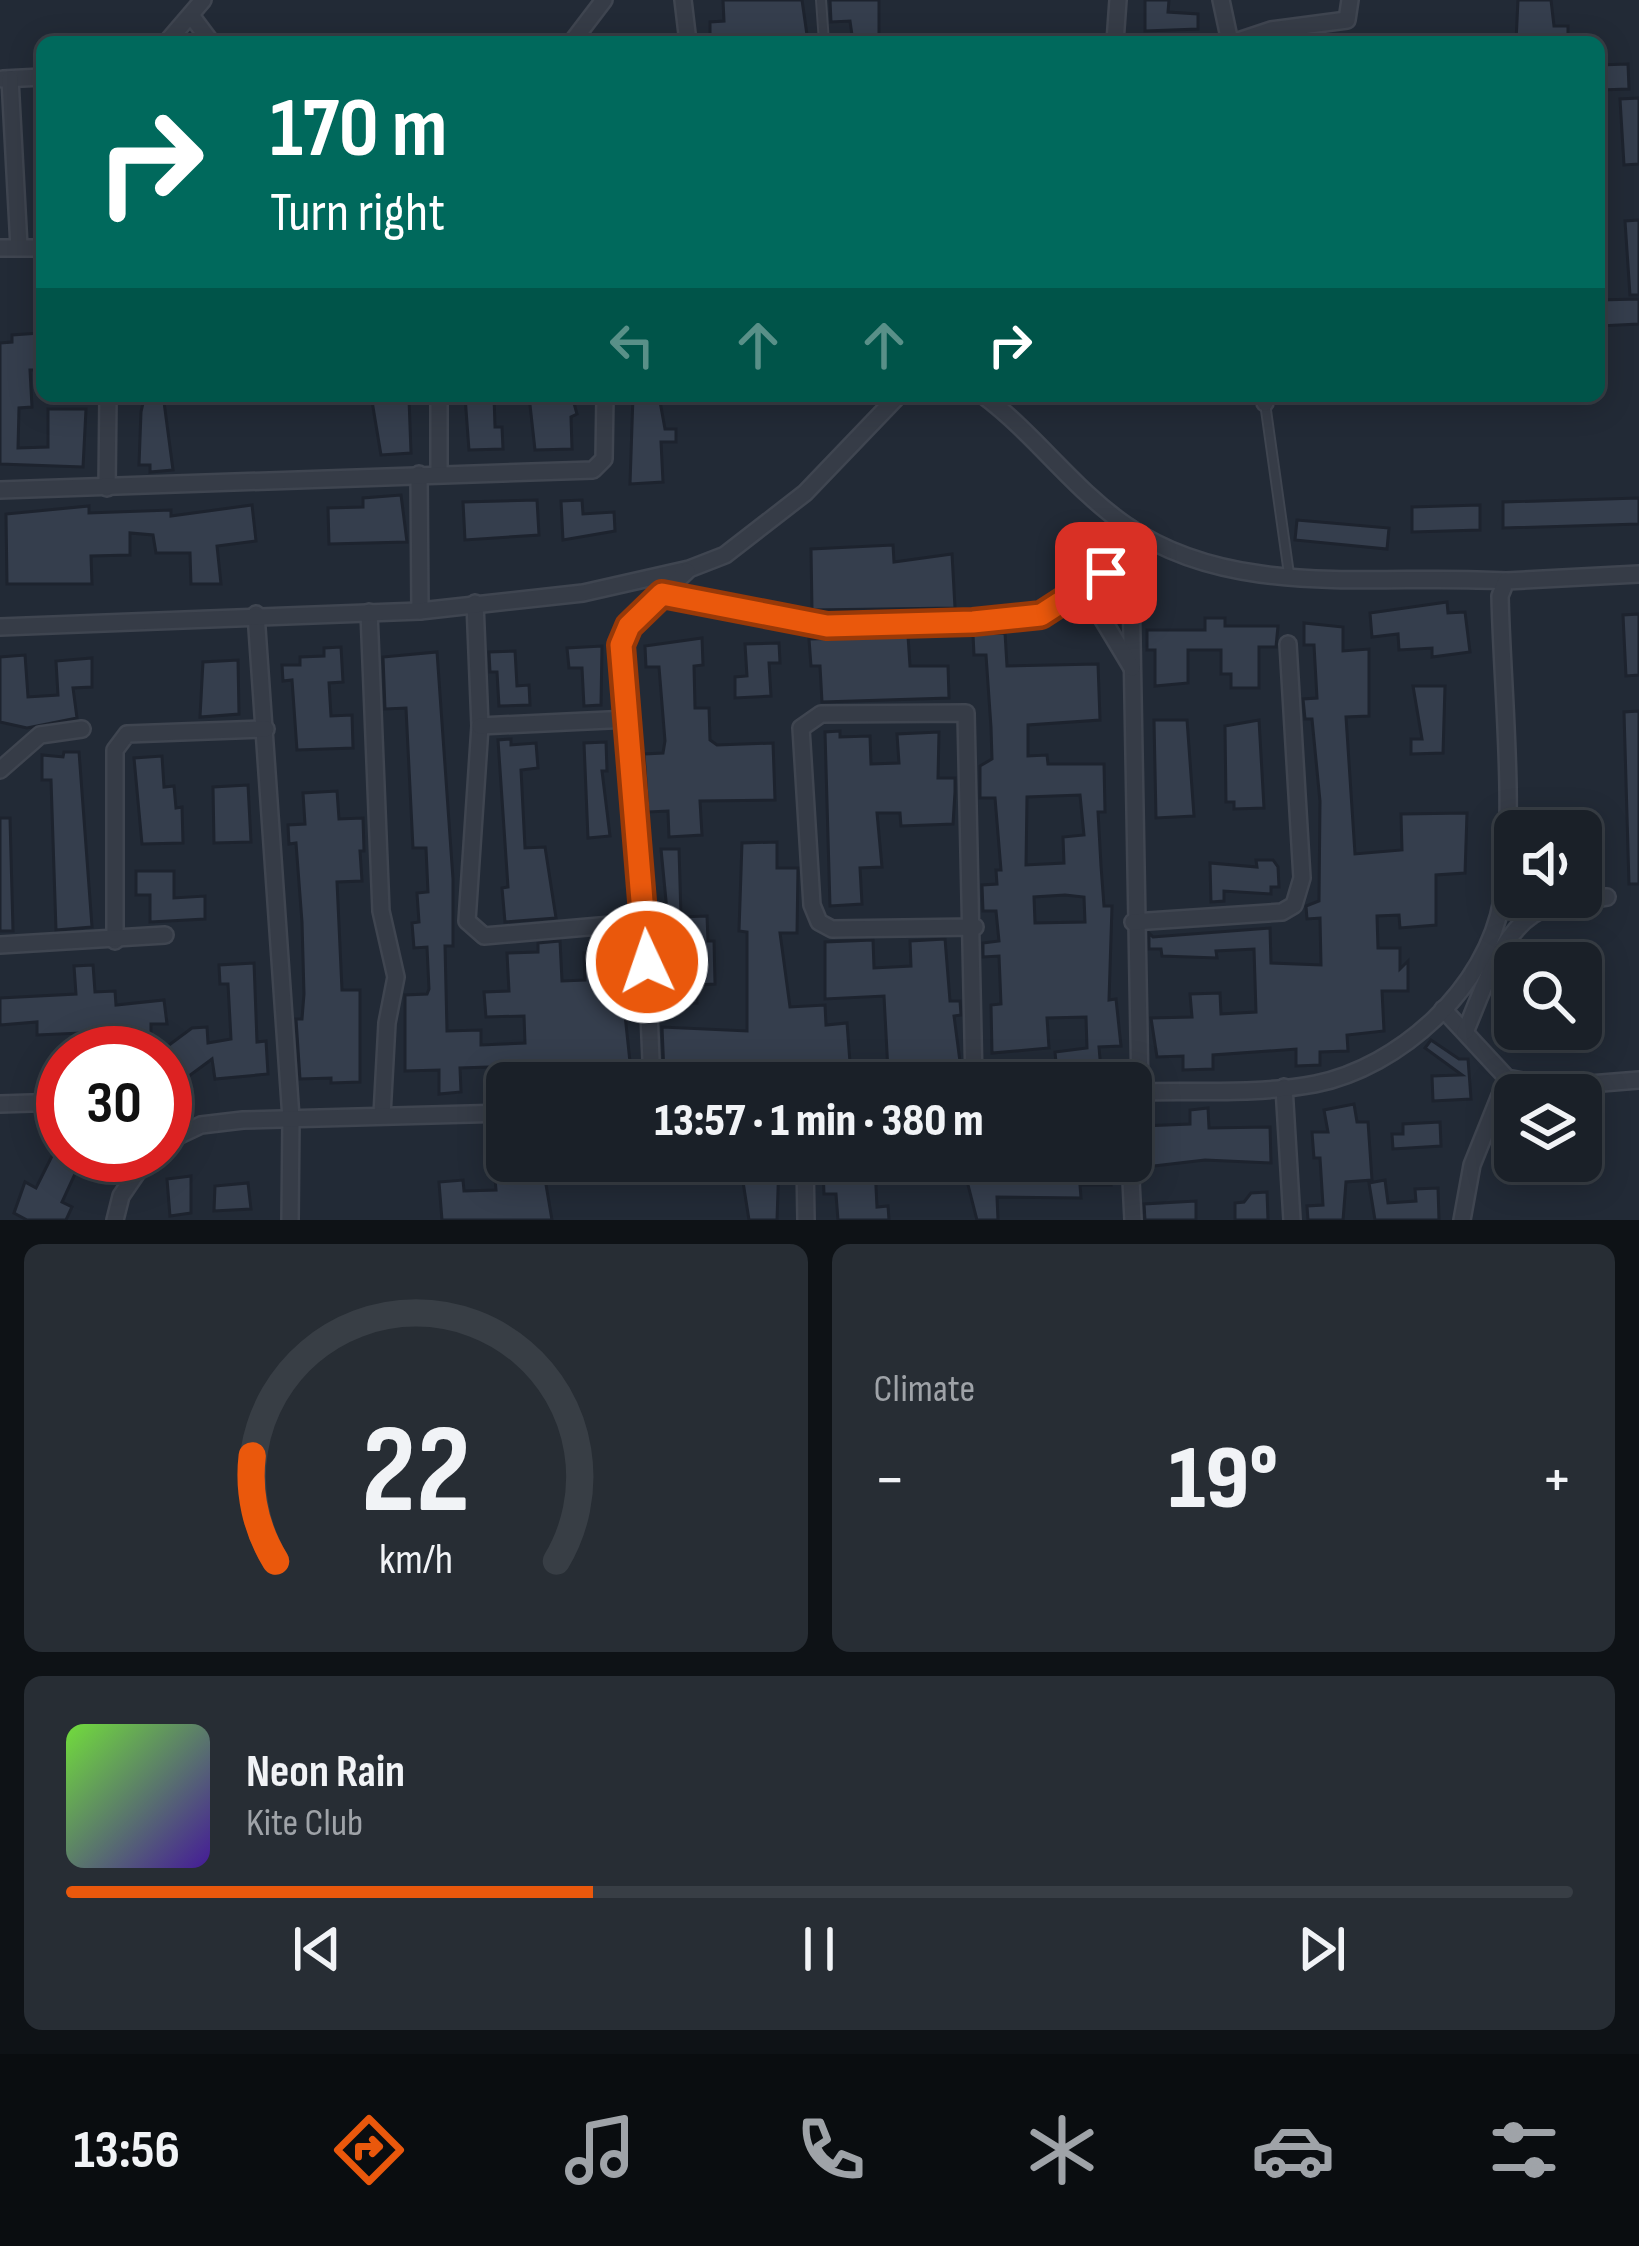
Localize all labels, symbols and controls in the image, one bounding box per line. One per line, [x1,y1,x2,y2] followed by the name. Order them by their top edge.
[270,79,447,180] text: 170 m
[72,84,228,240] icon: right
[270,181,445,246] text: Turn right
[599,312,665,378] icon: left
[725,312,791,378] icon: ahead
[851,312,917,378] icon: ahead
[977,312,1043,378] icon: right
[1055,522,1157,624] pin
[1073,540,1139,606] icon: arrive
[1494,810,1602,1182] map controls
[1494,810,1602,918] button: sound
[584,899,710,1025] position arrow
[1494,942,1602,1050] button: search
[36,1026,192,1182] speed limit sign: 30
[1494,1074,1602,1182] button: layers
[655,1094,983,1149] text: 13:57 · 1 min · 380 m
[874,1366,975,1413] text: Climate
[361,1398,470,1547] text: 22
[1168,1426,1278,1534] text: 19°
[874,1441,906,1520] text: −
[1541,1441,1573,1520] text: +
[379,1534,453,1586] text: km/h
[246,1745,405,1800] text: Neon Rain
[246,1800,363,1847] text: Kite Club
[284,1916,350,1982] icon: previous
[786,1916,852,1982] icon: pause
[1289,1916,1355,1982] icon: next
[327,2108,411,2192] icon: directions
[558,2108,642,2192] icon: music
[789,2108,873,2192] icon: phone
[1020,2108,1104,2192] icon: climate
[1251,2108,1335,2192] icon: car
[1482,2108,1566,2192] icon: filters
[73,2118,180,2183] text: 13:56

